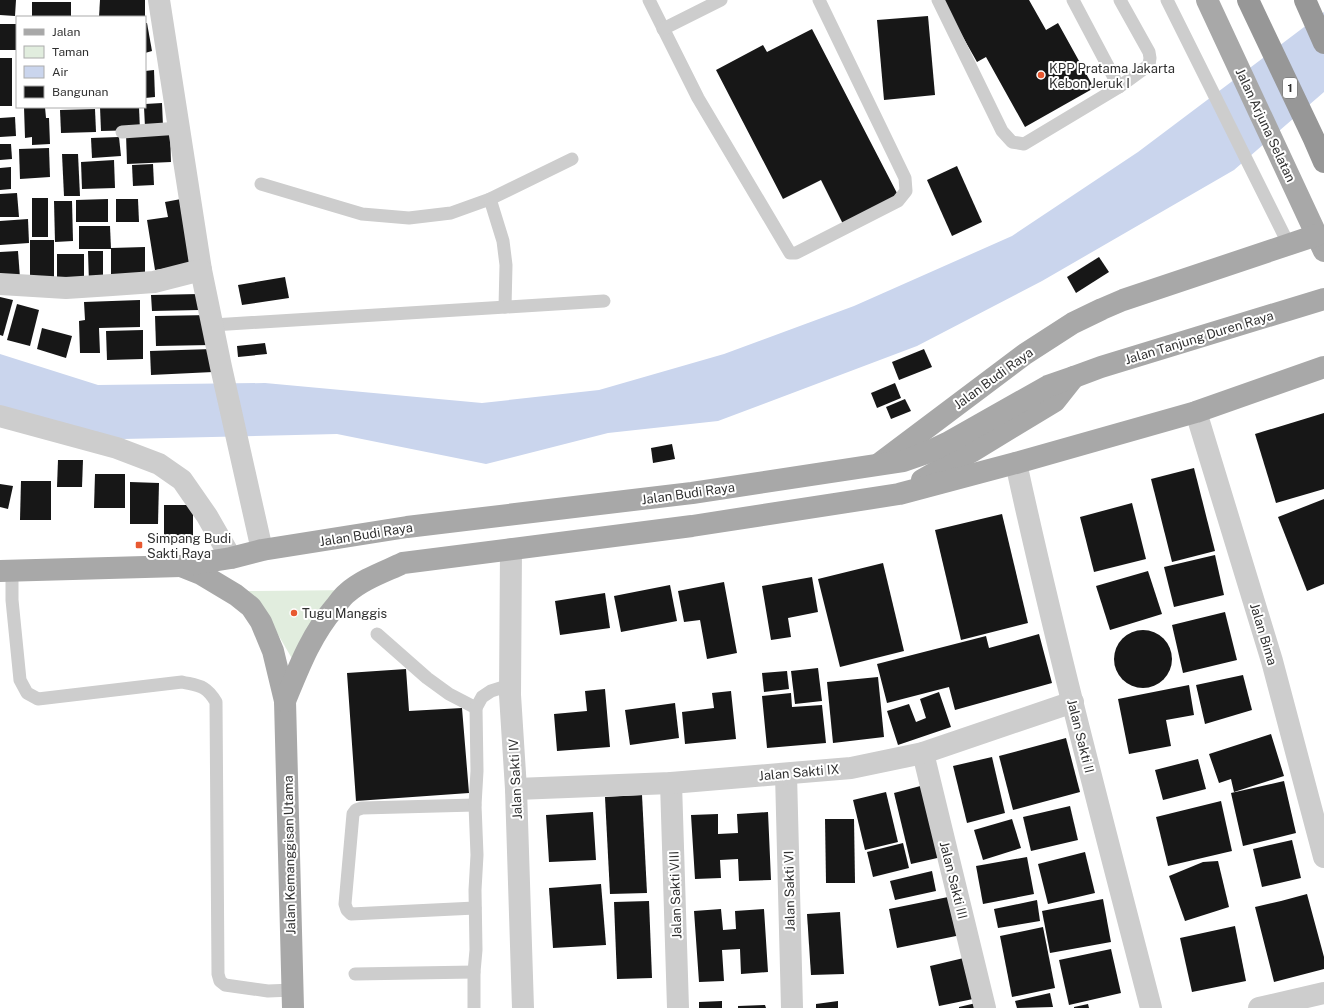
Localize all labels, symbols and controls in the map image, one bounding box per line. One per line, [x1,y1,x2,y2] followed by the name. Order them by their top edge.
[16,16,146,108] legend
[52,25,81,39] text: Jalan
[52,45,89,59] text: Taman
[1049,61,1175,91] place label: KPP Pratama Jakarta Kebon Jeruk I
[52,65,69,79] text: Air
[1233,66,1298,184] street label: Jalan Arjuna Selatan
[1036,70,1046,80] marker: KPP Pratama Jakarta Kebon Jeruk I
[1283,78,1297,98] road number: 1
[52,85,108,99] text: Bangunan
[1123,308,1275,367] street label: Jalan Tanjung Duren Raya
[951,345,1036,412] street label: Jalan Budi Raya
[640,480,736,507] street label: Jalan Budi Raya
[318,520,414,549] street label: Jalan Budi Raya
[147,531,231,561] place label: Simpang Budi Sakti Raya
[134,540,144,550] marker: Simpang Budi Sakti Raya
[1247,601,1280,667] street label: Jalan Bima
[302,606,387,621] place label: Tugu Manggis
[289,608,299,618] marker: Tugu Manggis
[1064,698,1097,775] street label: Jalan Sakti II
[506,738,525,820] street label: Jalan Sakti IV
[758,761,840,783] street label: Jalan Sakti IX
[281,775,298,935] street label: Jalan Kemanggisan Utama
[937,840,970,920] street label: Jalan Sakti III
[666,851,685,939] street label: Jalan Sakti VIII
[781,851,798,931] street label: Jalan Sakti VI

